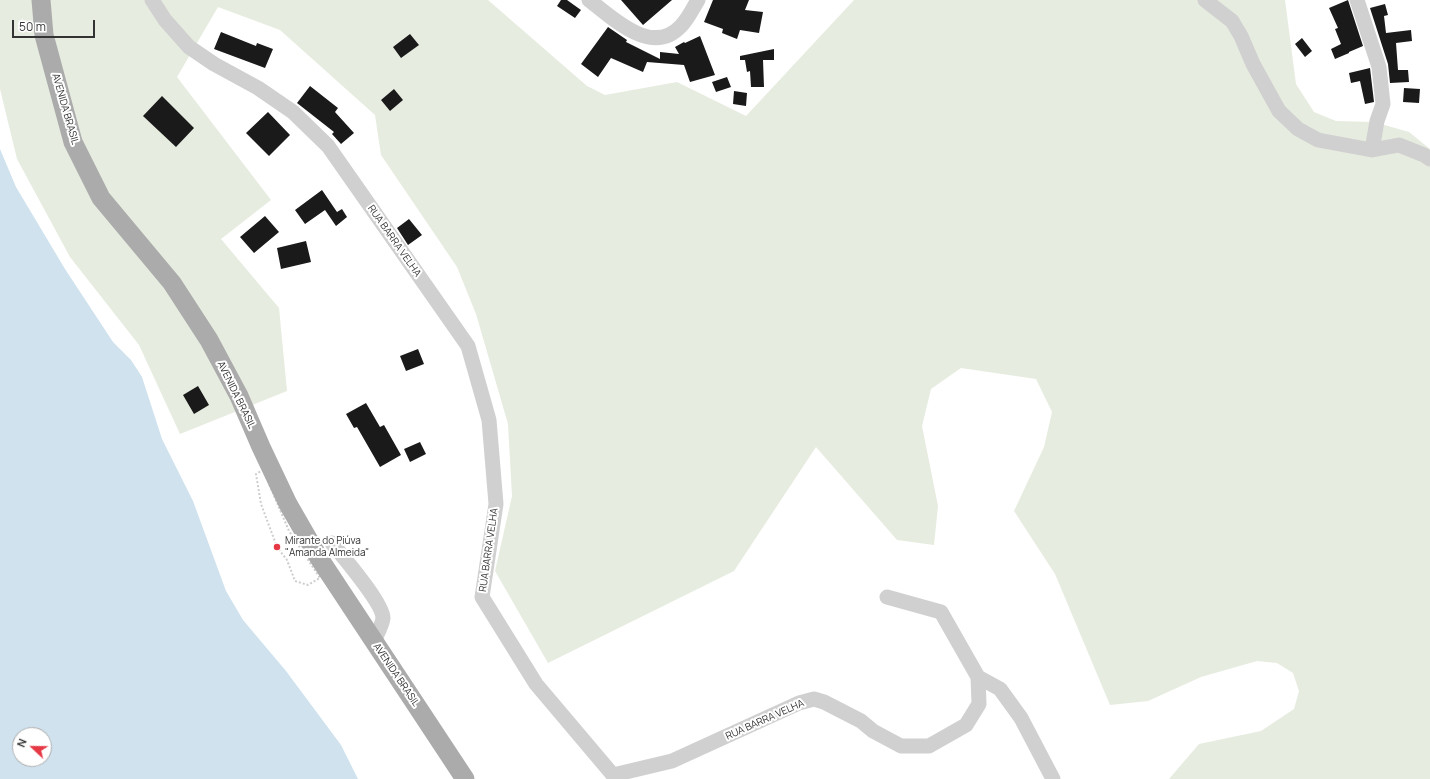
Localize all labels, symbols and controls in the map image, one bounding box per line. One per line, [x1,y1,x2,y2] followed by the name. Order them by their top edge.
[14,12,97,38] scale bar
[19,18,46,35] text: 50 m
[49,72,81,146] street label: AVENIDA BRASIL
[365,203,423,279] street label: RUA BARRA VELHA
[214,359,258,431] street label: AVENIDA BRASIL
[477,507,501,593] street label: RUA BARRA VELHA
[285,535,369,558] place label: Mirante do Piúva "Amanda Almeida"
[272,542,282,552] marker: Mirante do Piúva "Amanda Almeida"
[370,641,422,709] street label: AVENIDA BRASIL
[724,697,806,743] street label: RUA BARRA VELHA
[12,727,52,767] north arrow
[13,736,30,749] text: N

